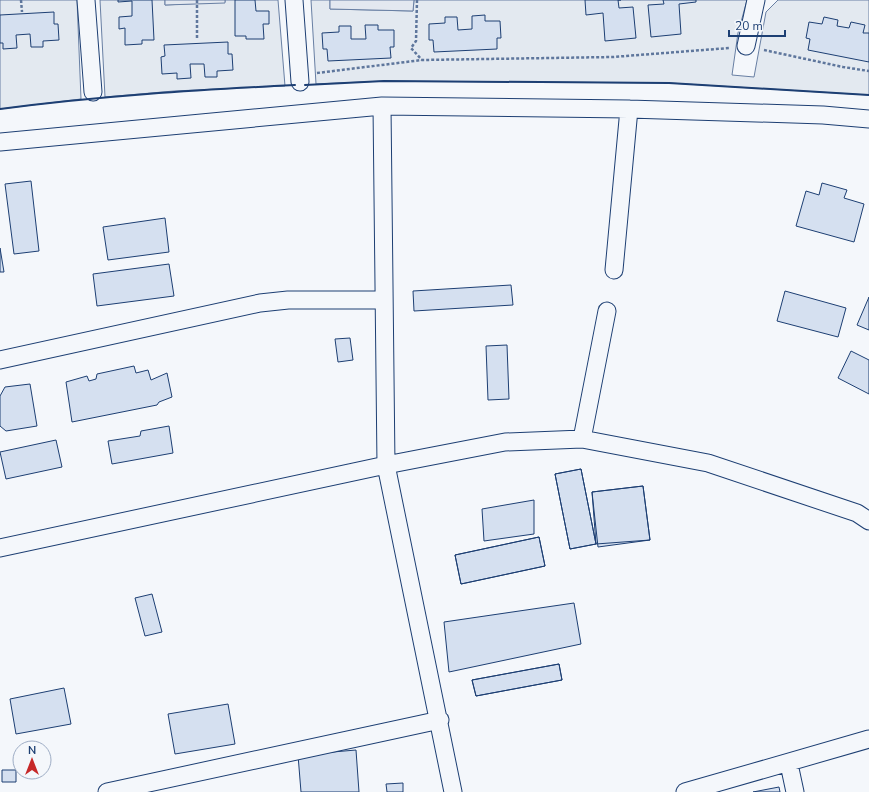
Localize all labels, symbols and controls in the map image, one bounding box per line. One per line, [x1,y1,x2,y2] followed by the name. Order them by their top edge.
[729,12,785,38] scale bar
[735,18,763,34] text: 20 m
[12,740,52,780] north arrow
[28,743,36,758] text: N

